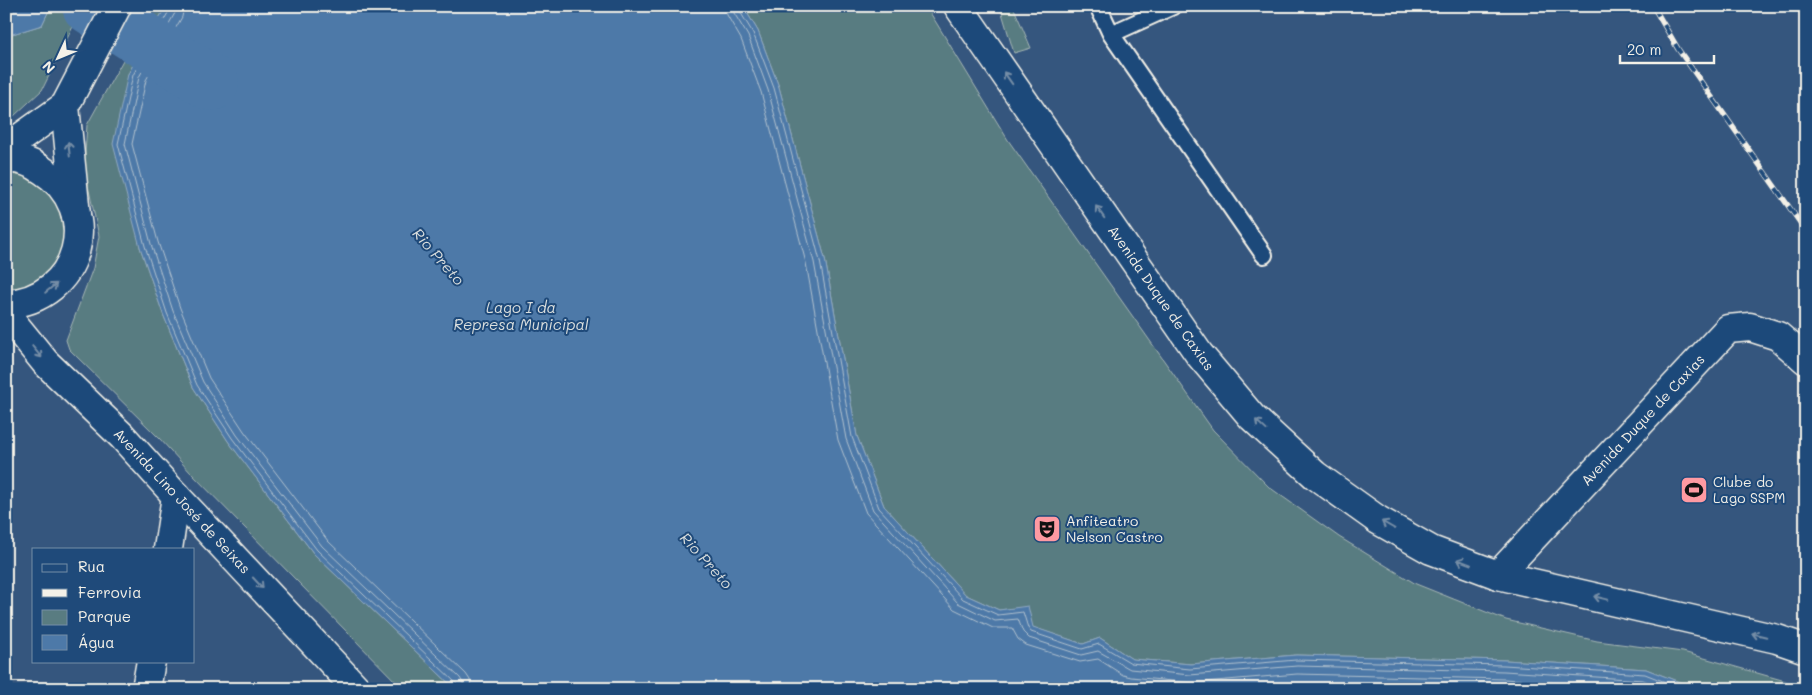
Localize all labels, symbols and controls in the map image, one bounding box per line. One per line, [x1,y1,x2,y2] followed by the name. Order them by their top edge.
[32,32,82,82] north arrow
[1620,32,1713,64] scale bar
[1627,39,1661,59] text: 20 m
[38,57,59,78] text: N
[1003,72,1013,86] one-way arrow
[64,142,74,158] one-way arrow
[1095,205,1105,219] one-way arrow
[1104,221,1219,374] street label: Avenida Duque de Caxias
[408,224,469,289] water label: Rio Preto
[44,282,57,293] one-way arrow
[453,297,589,334] water label: Lago I da Represa Municipal
[31,345,42,358] one-way arrow
[1577,350,1709,489] street label: Avenida Duque de Caxias
[1254,419,1267,431] one-way arrow
[110,424,255,577] street label: Avenida Lino José de Seixas
[1713,472,1785,507] place label: Clube do Lago SSPM
[1679,475,1709,505] sports icon: Clube do Lago SSPM
[1066,511,1163,546] place label: Anfiteatro Nelson Castro
[1032,514,1062,544] theatre icon: Anfiteatro Nelson Castro
[1382,520,1396,530] one-way arrow
[676,528,737,593] water label: Rio Preto
[32,548,195,662] legend
[78,556,105,576] text: Rua
[1457,557,1472,566] one-way arrow
[252,577,264,590] one-way arrow
[78,582,142,602] text: Ferrovia
[1593,593,1609,602] one-way arrow
[78,606,131,626] text: Parque
[1752,630,1768,639] one-way arrow
[78,632,115,652] text: Água

